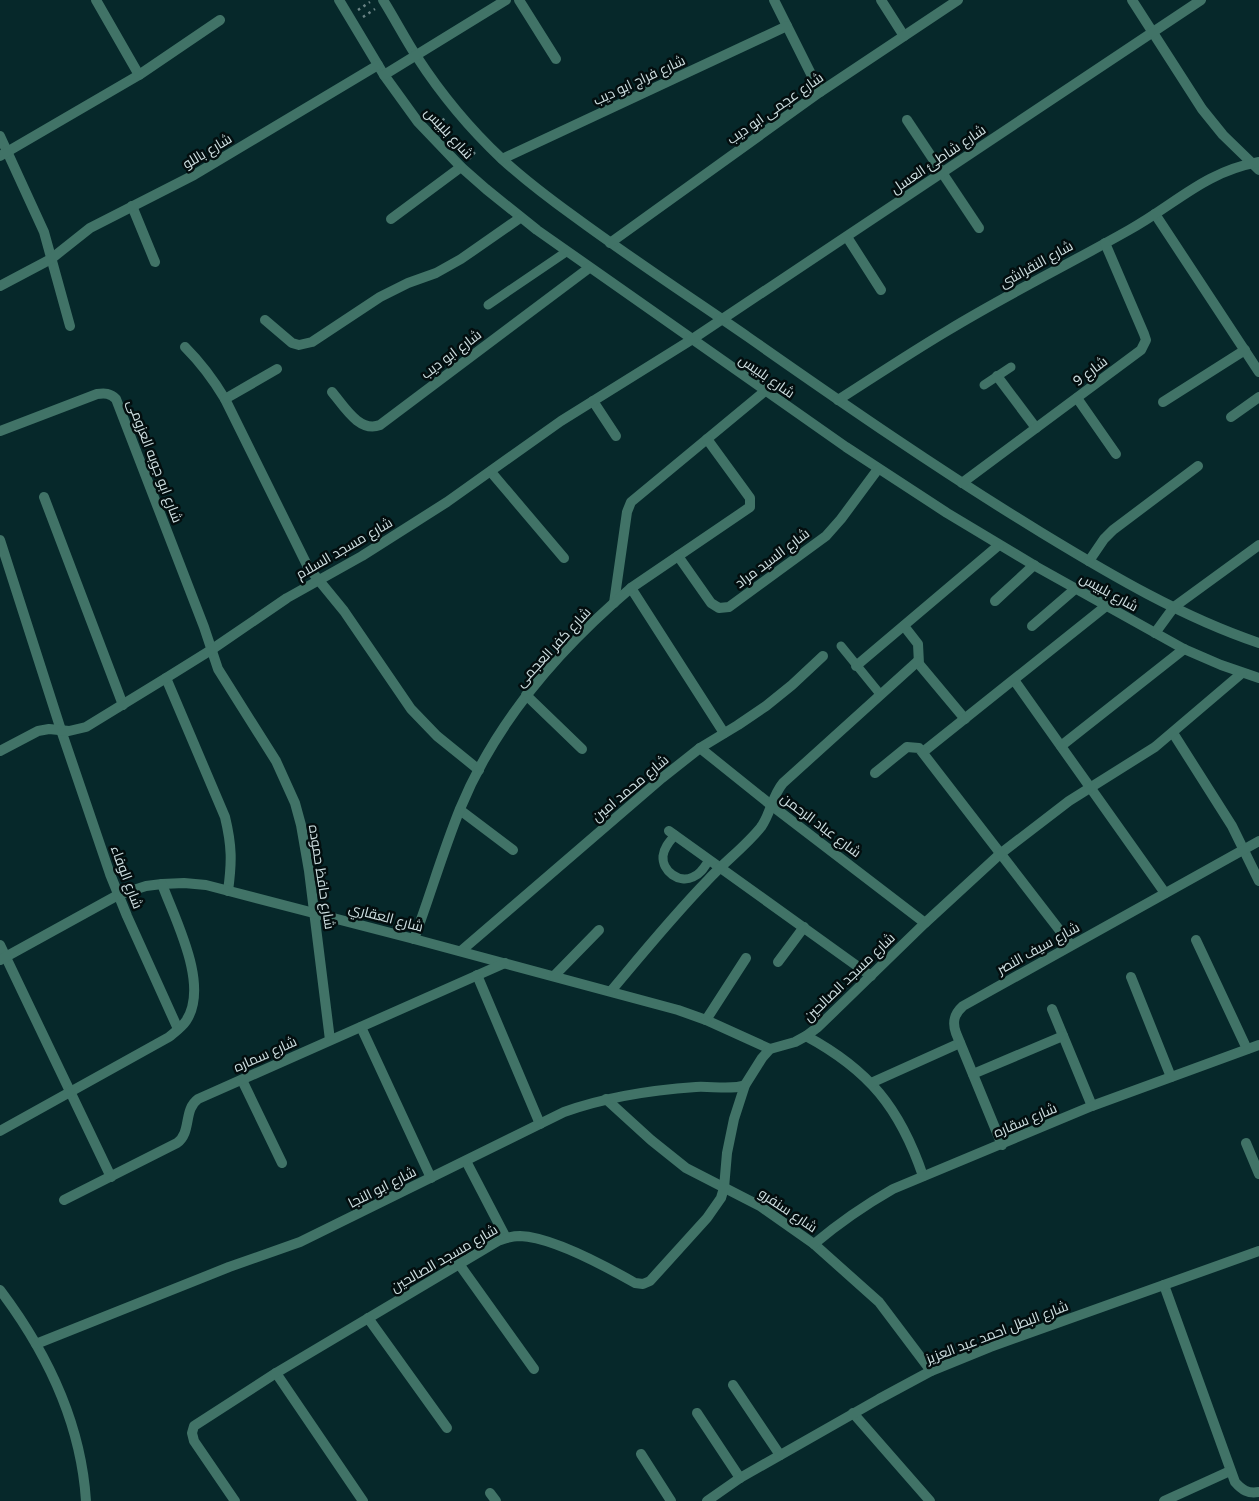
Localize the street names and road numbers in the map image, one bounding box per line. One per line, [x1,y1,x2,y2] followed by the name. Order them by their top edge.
[590,52,688,109] street label: شارع فراج ابو ديب
[724,69,827,148] street label: شارع عجمى ابو ديب
[420,104,477,163] street label: شارع بلبيس
[888,121,989,197] street label: شارع شاطئ العسل
[179,130,235,173] street label: شارع باللو
[996,237,1076,292] street label: شارع النقراشى
[418,326,485,383] street label: شارع ابو ديب
[735,351,798,402] street label: شارع بلبيس
[1070,353,1111,390] street label: شارع 9
[123,397,186,525] street label: شارع ابو جوبه العزومى
[293,514,396,584] street label: شارع مسجد السلام
[732,525,813,592] street label: شارع السيد مراد
[1077,569,1141,615] street label: شارع بلبيس
[512,604,595,691] street label: شارع كفر العجمى
[588,751,672,825] street label: شارع محمد امين
[777,790,864,861] street label: شارع عباد الرحمن
[305,823,338,931] street label: شارع حافظ حموده
[107,843,146,911] street label: شارع الوفاء
[346,899,425,938] street label: شارع العقاري
[993,919,1083,979] street label: شارع سيف النصر
[800,929,899,1025] street label: شارع مسجد الصالحين
[231,1033,300,1076] street label: شارع سماره
[991,1100,1059,1141] street label: شارع سقاره
[345,1163,419,1212] street label: شارع ابو النجا
[755,1185,820,1236] street label: شارع سنفرو
[388,1221,501,1296] street label: شارع مسجد الصالحين
[923,1297,1071,1368] street label: شارع البطل احمد عبد العزيز

